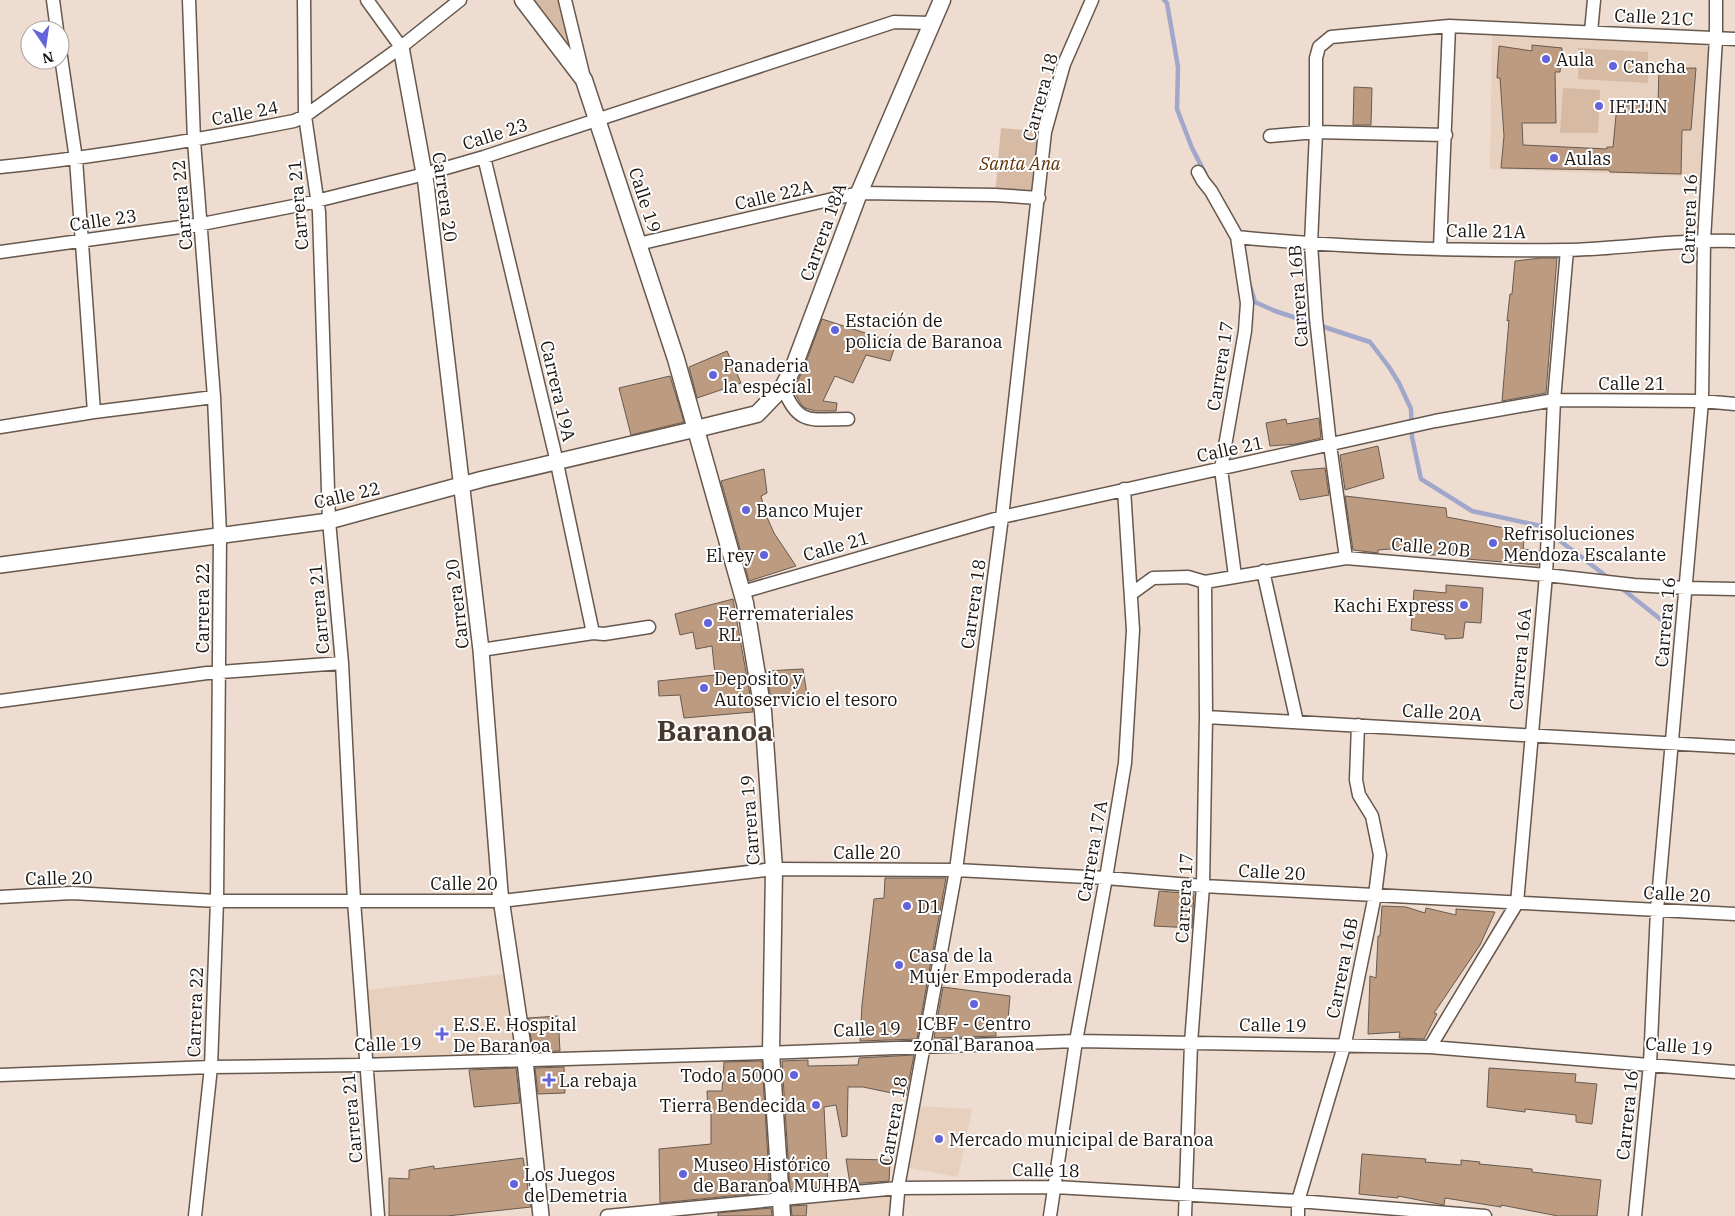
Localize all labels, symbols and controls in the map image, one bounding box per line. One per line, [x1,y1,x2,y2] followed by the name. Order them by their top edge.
[1614,3,1694,31] street label: Calle 21C
[20,20,70,70] north arrow
[41,48,55,68] text: N
[1556,48,1595,71] place label: Aula
[1017,50,1063,144] street label: Carrera 18
[1540,53,1552,65] marker: Aula
[1623,55,1686,78] place label: Cancha
[1607,60,1619,72] marker: Cancha
[210,95,280,131] street label: Calle 24
[1609,95,1668,118] place label: IETJJN
[1593,100,1605,112] marker: IETJJN
[459,113,531,155] street label: Calle 23
[1564,147,1611,170] place label: Aulas
[427,151,463,243] street label: Carrera 20
[978,152,1061,175] park label: Santa Ana
[1548,152,1560,164] marker: Aulas
[167,159,197,251] street label: Carrera 22
[283,159,313,251] street label: Carrera 21
[624,164,666,236] street label: Calle 19
[1676,173,1702,265] street label: Carrera 16
[732,175,816,215] street label: Calle 22A
[795,179,852,284] street label: Carrera 18A
[68,204,138,236] street label: Calle 23
[1446,219,1527,243] street label: Calle 21A
[1283,244,1313,348] street label: Carrera 16B
[845,309,1003,353] place label: Estación de policía de Baranoa
[1202,320,1238,412] street label: Carrera 17
[829,324,841,336] marker: Estación de policía de Baranoa
[535,338,581,444] street label: Carrera 19A
[723,354,812,398] place label: Panaderia la especial
[707,369,719,381] marker: Panaderia la especial
[1598,372,1666,395] street label: Calle 21
[1195,431,1265,467] street label: Calle 21
[311,476,383,514] street label: Calle 22
[756,499,863,522] place label: Banco Mujer
[740,504,752,516] marker: Banco Mujer
[1503,522,1666,566] place label: Refrisoluciones Mendoza Escalante
[800,526,872,566] street label: Calle 21
[1390,532,1472,562] street label: Calle 20B
[1487,537,1499,549] marker: Refrisoluciones Mendoza Escalante
[706,544,754,567] place label: El rey
[758,549,770,561] marker: El rey
[440,558,474,650] street label: Carrera 20
[955,558,991,650] street label: Carrera 18
[191,563,214,653] street label: Carrera 22
[304,563,334,655] street label: Carrera 21
[1650,576,1680,668] street label: Carrera 16
[1334,594,1454,617] place label: Kachi Express
[1458,599,1470,611] marker: Kachi Express
[718,602,854,646] place label: Ferremateriales RL
[1504,606,1536,711] street label: Carrera 16A
[702,617,714,629] marker: Ferremateriales RL
[714,667,897,711] place label: Deposito y Autoservicio el tesoro
[698,682,710,694] marker: Deposito y Autoservicio el tesoro
[1401,698,1483,726] street label: Calle 20A
[657,712,773,749] district label: Baranoa
[735,774,765,866] street label: Carrera 19
[1072,798,1112,904] street label: Carrera 17A
[833,841,901,864] street label: Calle 20
[1170,852,1198,944] street label: Carrera 17
[1238,859,1306,885] street label: Calle 20
[25,866,93,890] street label: Calle 20
[430,872,498,895] street label: Calle 20
[1643,881,1711,907] street label: Calle 20
[917,895,941,918] place label: D1
[901,900,913,912] marker: D1
[1321,915,1363,1021] street label: Carrera 16B
[909,944,1073,988] place label: Casa de la Mujer Empoderada
[893,959,905,971] marker: Casa de la Mujer Empoderada
[182,966,208,1058] street label: Carrera 22
[968,998,980,1010] marker: ICBF - Centro zonal Baranoa
[913,1012,1035,1056] place label: ICBF - Centro zonal Baranoa
[453,1013,577,1057] place label: E.S.E. Hospital De Baranoa
[1239,1013,1307,1037] street label: Calle 19
[833,1016,901,1042] street label: Calle 19
[435,1027,449,1041] marker: E.S.E. Hospital De Baranoa
[354,1032,422,1056] street label: Calle 19
[1644,1032,1714,1060] street label: Calle 19
[680,1064,784,1087] place label: Todo a 5000
[559,1069,638,1092] place label: La rebaja
[788,1069,800,1081] marker: Todo a 5000
[1611,1069,1643,1161] street label: Carrera 16
[337,1072,367,1164] street label: Carrera 21
[543,1074,555,1086] marker: La rebaja
[874,1074,912,1168] street label: Carrera 18
[659,1094,806,1117] place label: Tierra Bendecida
[810,1099,822,1111] marker: Tierra Bendecida
[949,1128,1214,1151] place label: Mercado municipal de Baranoa
[933,1133,945,1145] marker: Mercado municipal de Baranoa
[693,1153,861,1197] place label: Museo Histórico de Baranoa MUHBA
[1012,1158,1080,1182] street label: Calle 18
[524,1163,628,1207] place label: Los Juegos de Demetria
[677,1168,689,1180] marker: Museo Histórico de Baranoa MUHBA
[508,1178,520,1190] marker: Los Juegos de Demetria

